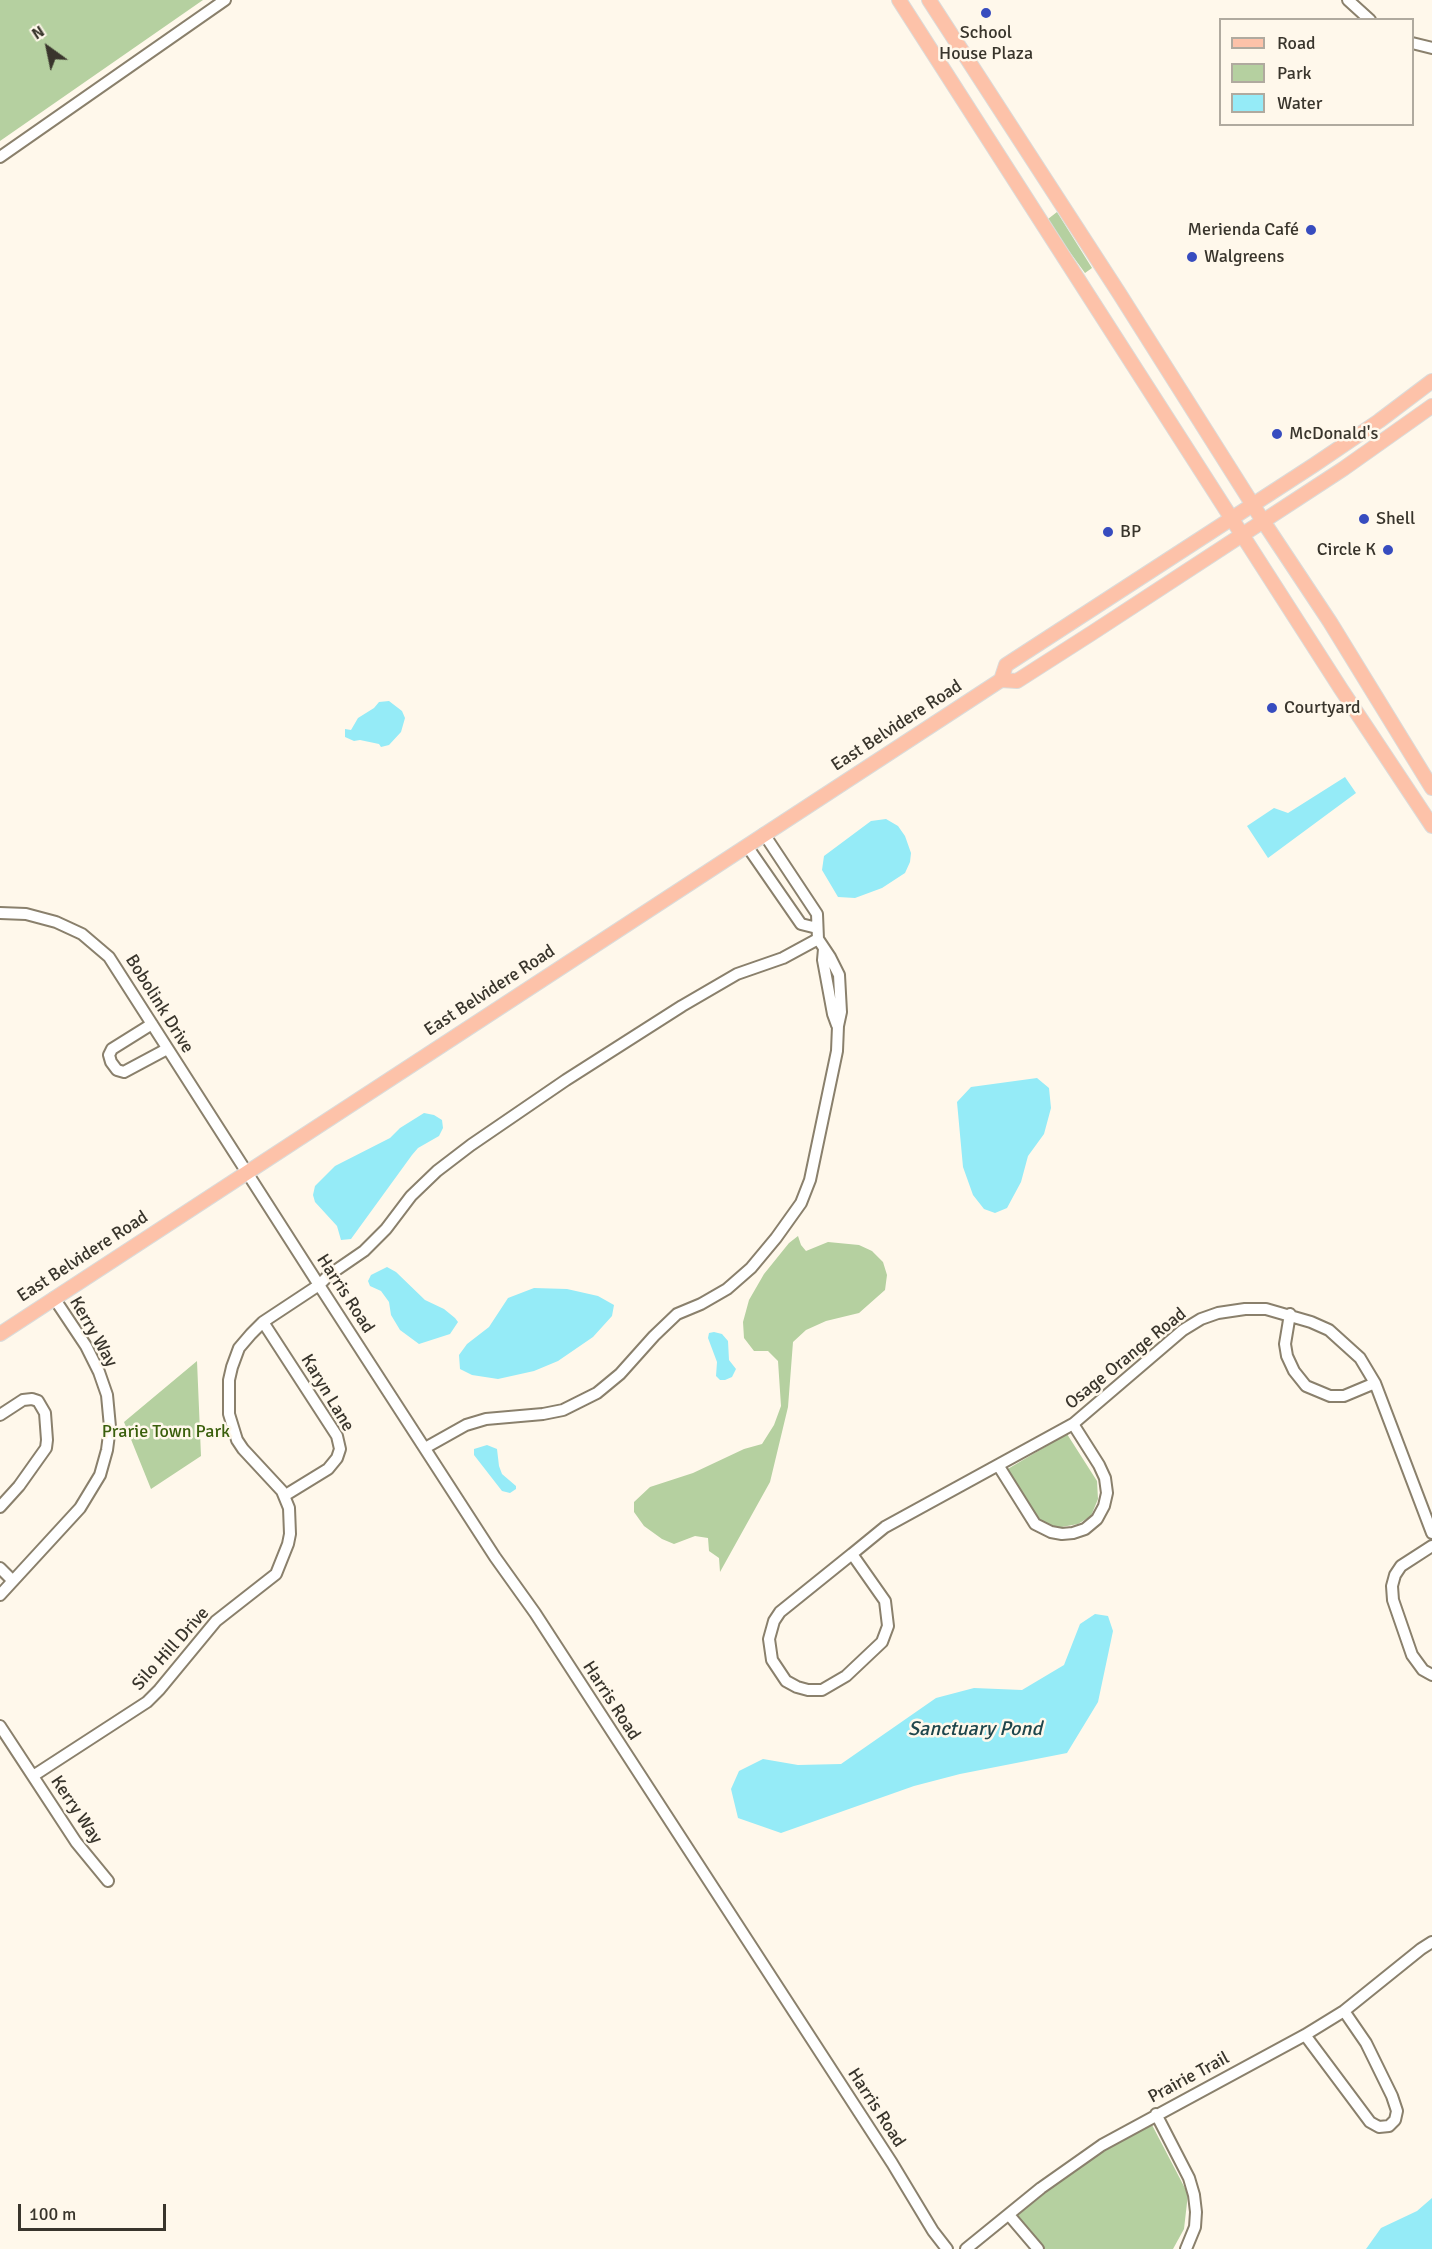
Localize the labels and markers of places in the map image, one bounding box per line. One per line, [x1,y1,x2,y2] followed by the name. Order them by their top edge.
[979,6,993,20] marker: School House Plaza
[939,22,1033,64] place label: School House Plaza
[1187,219,1299,241] place label: Merienda Café
[1304,223,1318,237] marker: Merienda Café
[1204,246,1284,268] place label: Walgreens
[1185,250,1199,264] marker: Walgreens
[1289,423,1378,445] place label: McDonald's
[1270,427,1284,441] marker: McDonald's
[1376,508,1415,530] place label: Shell
[1357,512,1371,526] marker: Shell
[1120,521,1141,543] place label: BP
[1101,525,1115,539] marker: BP
[1317,539,1376,561] place label: Circle K
[1381,543,1395,557] marker: Circle K
[1284,697,1361,719] place label: Courtyard
[1265,701,1279,715] marker: Courtyard

